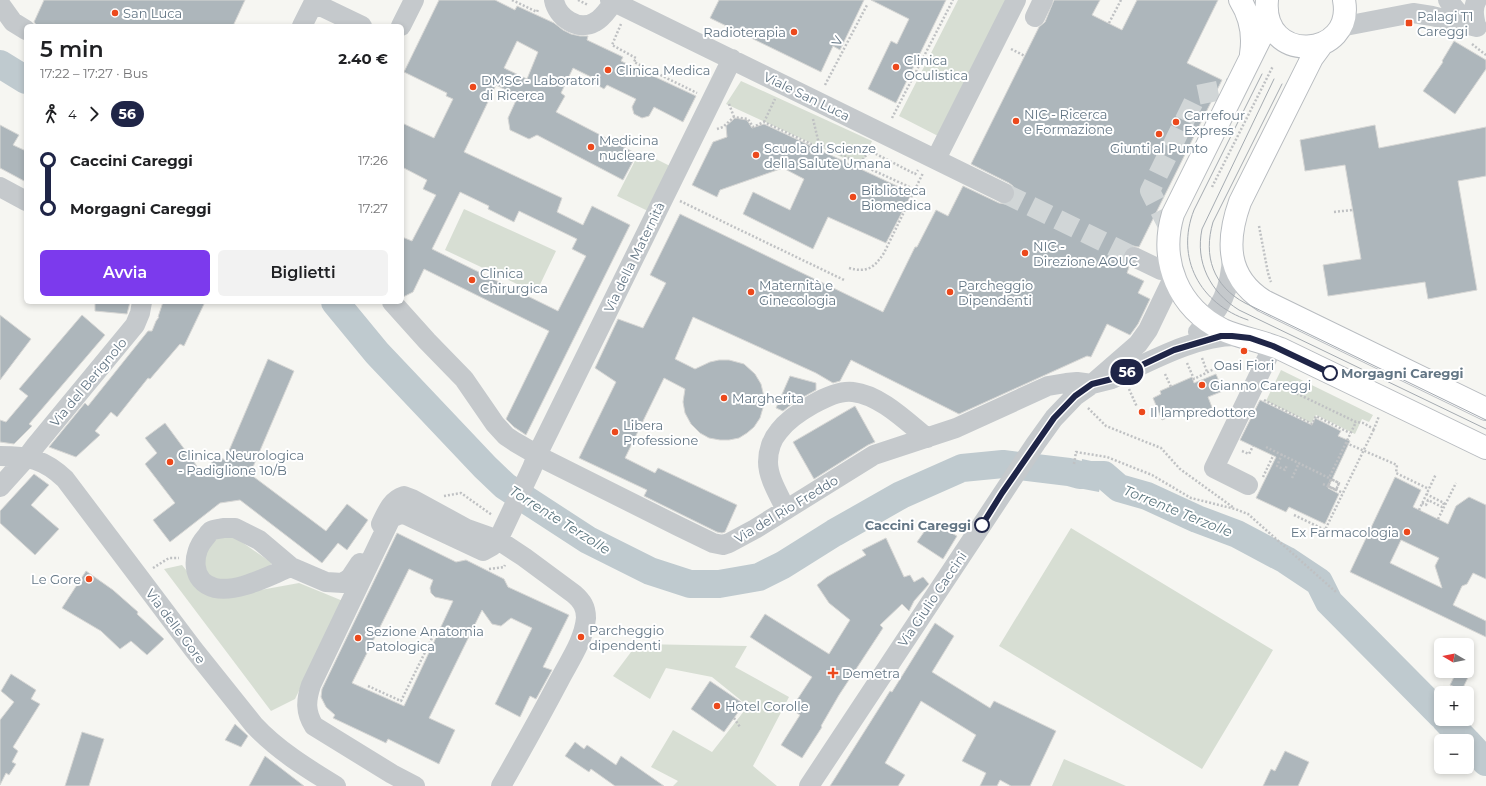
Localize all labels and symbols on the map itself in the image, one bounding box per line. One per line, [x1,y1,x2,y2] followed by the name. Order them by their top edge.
[123,5,182,21] place label: San Luca
[110,8,120,18] marker: San Luca
[1417,8,1473,39] place label: Palagi T1 Careggi
[1404,18,1414,28] marker: Palagi T1 Careggi
[703,24,786,40] place label: Radioterapia
[789,27,799,37] marker: Radioterapia
[828,32,847,49] street label: V
[904,52,968,83] place label: Clinica Oculistica
[616,62,710,78] place label: Clinica Medica
[891,62,901,72] marker: Clinica Oculistica
[603,65,613,75] marker: Clinica Medica
[761,68,853,124] street label: Viale San Luca
[481,72,600,103] place label: DMSC - Laboratori di Ricerca
[468,82,478,92] marker: DMSC - Laboratori di Ricerca
[1024,106,1113,137] place label: NIC - Ricerca e Formazione
[1184,107,1245,138] place label: Carrefour Express
[1011,116,1021,126] marker: NIC - Ricerca e Formazione
[1171,117,1181,127] marker: Carrefour Express
[1154,129,1164,139] marker: Giunti al Punto
[599,132,659,163] place label: Medicina nucleare
[764,140,891,171] place label: Scuola di Scienze della Salute Umana
[1110,140,1208,156] place label: Giunti al Punto
[586,142,596,152] marker: Medicina nucleare
[751,150,761,160] marker: Scuola di Scienze della Salute Umana
[861,182,931,213] place label: Biblioteca Biomedica
[848,192,858,202] marker: Biblioteca Biomedica
[600,199,668,315] street label: Via della Maternità
[1033,238,1138,269] place label: NIC - Direzione AOUC
[1020,248,1030,258] marker: NIC - Direzione AOUC
[480,265,548,296] place label: Clinica Chirurgica
[467,275,477,285] marker: Clinica Chirurgica
[759,277,836,308] place label: Maternità e Ginecologia
[958,277,1033,308] place label: Parcheggio Dipendenti
[746,287,756,297] marker: Maternità e Ginecologia
[945,287,955,297] marker: Parcheggio Dipendenti
[46,334,130,430] street label: Via del Berignolo
[1239,346,1249,356] marker: Oasi Fiori
[1214,357,1274,373] place label: Oasi Fiori
[1109,359,1145,385] line badge: 56
[1322,365,1338,381] marker: Morgagni Careggi
[1341,365,1464,381] place label: Morgagni Careggi
[1210,377,1311,393] place label: Gianno Careggi
[1197,380,1207,390] marker: Gianno Careggi
[732,390,804,406] place label: Margherita
[719,393,729,403] marker: Margherita
[1150,404,1256,420] place label: Il lampredottore
[1137,407,1147,417] marker: Il lampredottore
[623,417,699,448] place label: Libera Professione
[610,427,620,437] marker: Libera Professione
[178,447,304,478] place label: Clinica Neurologica - Padiglione 10/B
[165,457,175,467] marker: Clinica Neurologica - Padiglione 10/B
[731,472,841,546] street label: Via del Rio Freddo
[1121,481,1235,541] water label: Torrente Terzolle
[506,482,614,558] water label: Torrente Terzolle
[865,517,971,533] place label: Caccini Careggi
[974,517,990,533] marker: Caccini Careggi
[1291,524,1399,540] place label: Ex Farmacologia
[1402,527,1412,537] marker: Ex Farmacologia
[894,548,970,650] street label: Via Giulio Caccini
[31,571,81,587] place label: Le Gore
[84,574,94,584] marker: Le Gore
[143,585,209,667] street label: Via delle Gore
[589,622,664,653] place label: Parcheggio dipendenti
[366,623,484,654] place label: Sezione Anatomia Patologica
[576,632,586,642] marker: Parcheggio dipendenti
[353,633,363,643] marker: Sezione Anatomia Patologica
[1434,638,1474,678] north arrow
[842,665,900,681] place label: Demetra
[827,667,839,679] marker: Demetra
[725,698,809,714] place label: Hotel Corolle
[712,701,722,711] marker: Hotel Corolle

